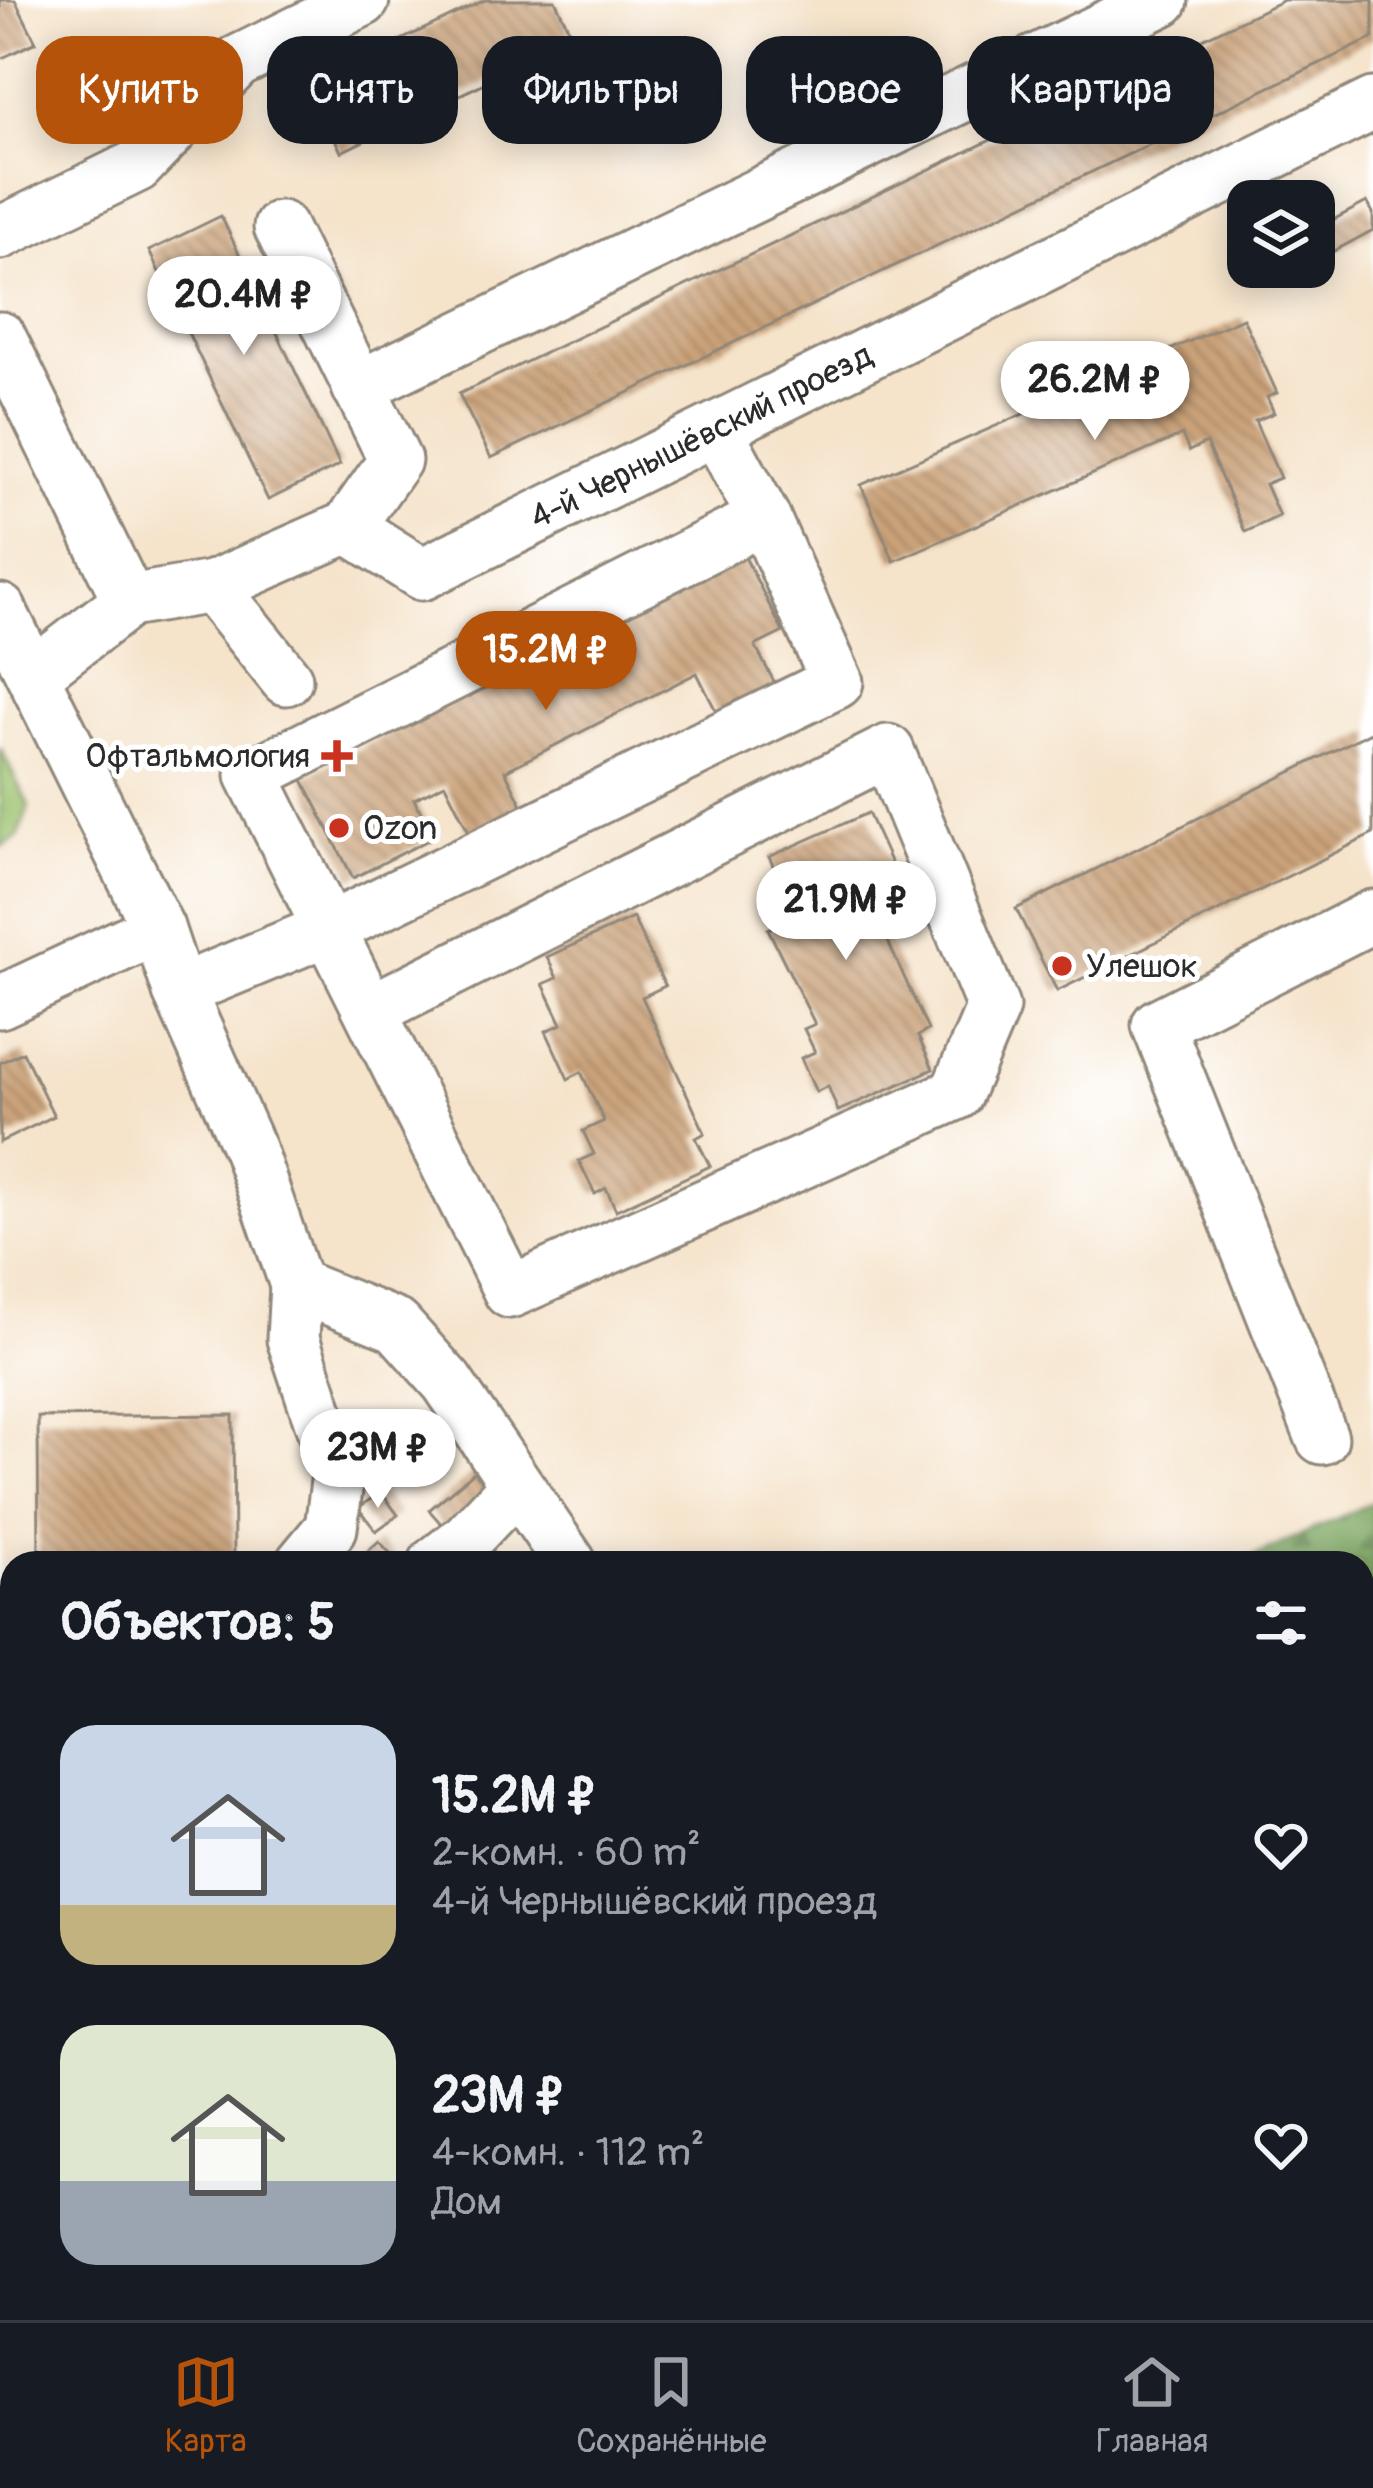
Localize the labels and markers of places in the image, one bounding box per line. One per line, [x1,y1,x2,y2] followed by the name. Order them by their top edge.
[133,256,355,358] pin: 20.4M ₽
[984,341,1206,443] pin: 26.2M ₽
[435,611,657,713] pin: 15.2M ₽
[85,736,310,777] place label: Офтальмология
[321,740,353,772] marker: Офтальмология
[363,808,437,849] place label: Ozon
[326,815,352,841] marker: Ozon
[735,861,957,963] pin: 21.9M ₽
[1086,946,1198,987] place label: Улешок
[1049,953,1075,979] marker: Улешок
[294,1409,462,1511] pin: 23M ₽

